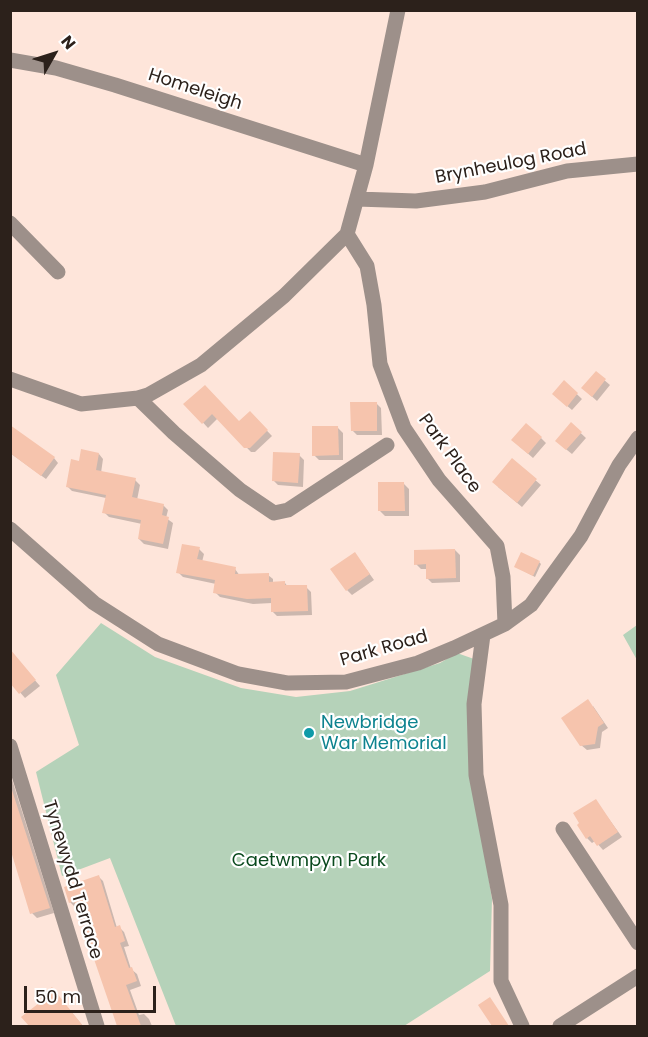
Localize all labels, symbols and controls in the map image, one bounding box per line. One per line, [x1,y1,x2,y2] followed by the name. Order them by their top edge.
[24,24,84,84] north arrow
[56,30,81,54] text: N
[145,65,245,115] street label: Homeleigh
[434,139,588,189] street label: Brynheulog Road
[413,410,485,498] street label: Park Place
[338,626,430,672] street label: Park Road
[321,712,447,754] place label: Newbridge War Memorial
[302,726,316,740] marker: Newbridge War Memorial
[38,798,106,962] street label: Tynewydd Terrace
[232,850,386,872] park label: Caetwmpyn Park
[27,974,159,1012] scale bar
[35,984,81,1009] text: 50 m

